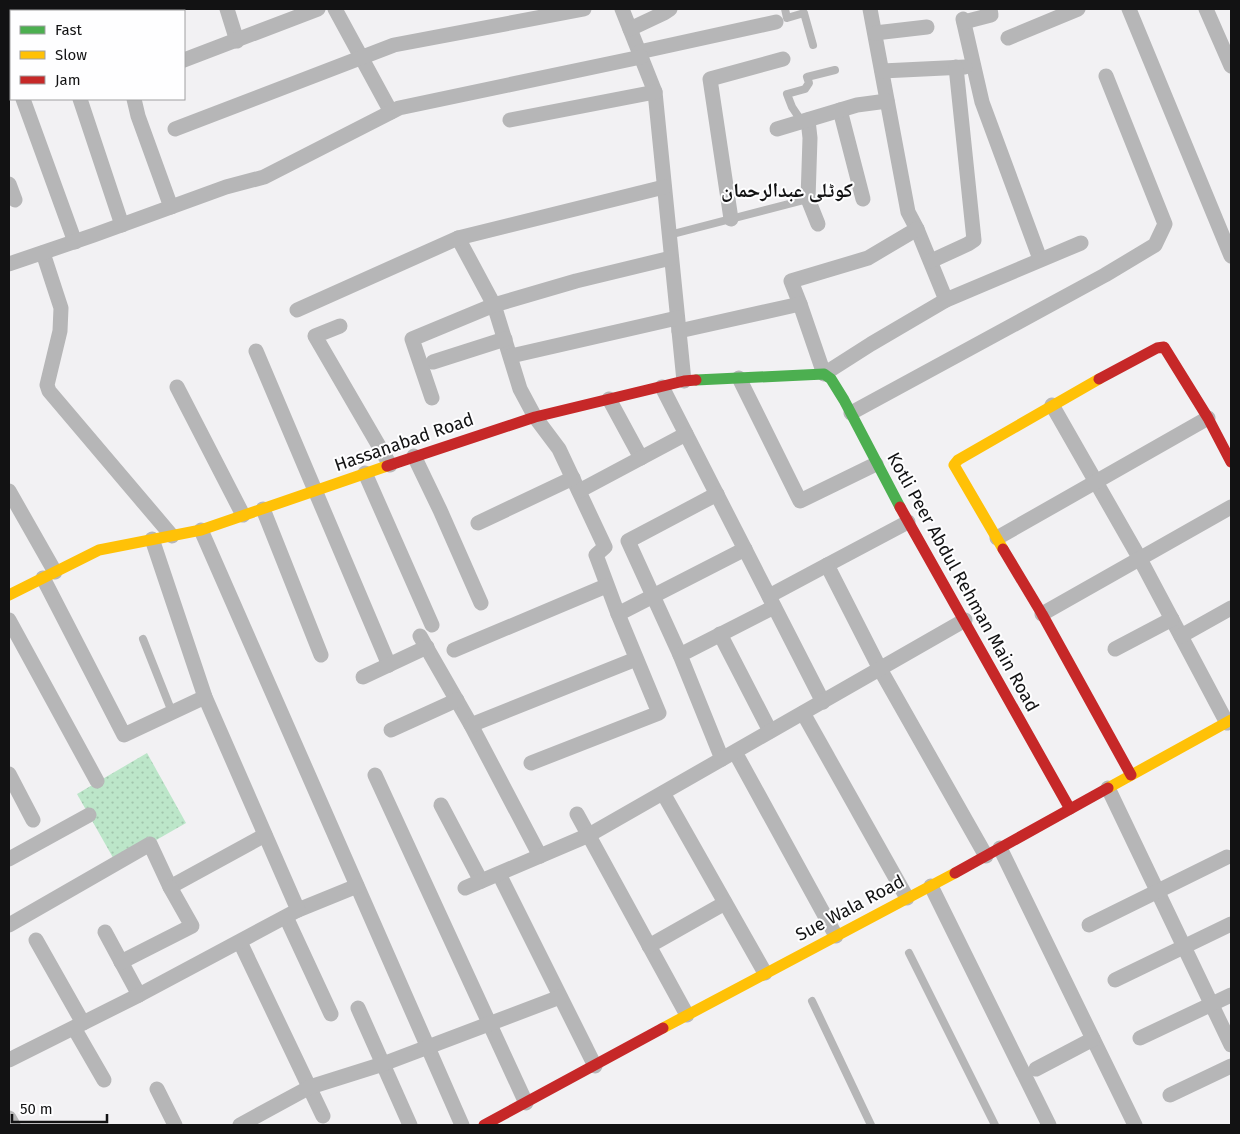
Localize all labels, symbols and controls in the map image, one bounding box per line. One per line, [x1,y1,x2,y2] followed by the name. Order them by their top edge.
[10,10,185,100] legend
[55,21,82,39] text: Fast
[55,46,87,64] text: Slow
[55,71,81,89] text: Jam
[721,178,853,203] district label: کوٹلی عبدالرحمان
[331,408,477,476] street label: Hassanabad Road
[882,449,1044,715] street label: Kotli Peer Abdul Rehman Main Road
[792,870,908,946] street label: Sue Wala Road
[12,1092,108,1124] scale bar
[20,1100,53,1118] text: 50 m

